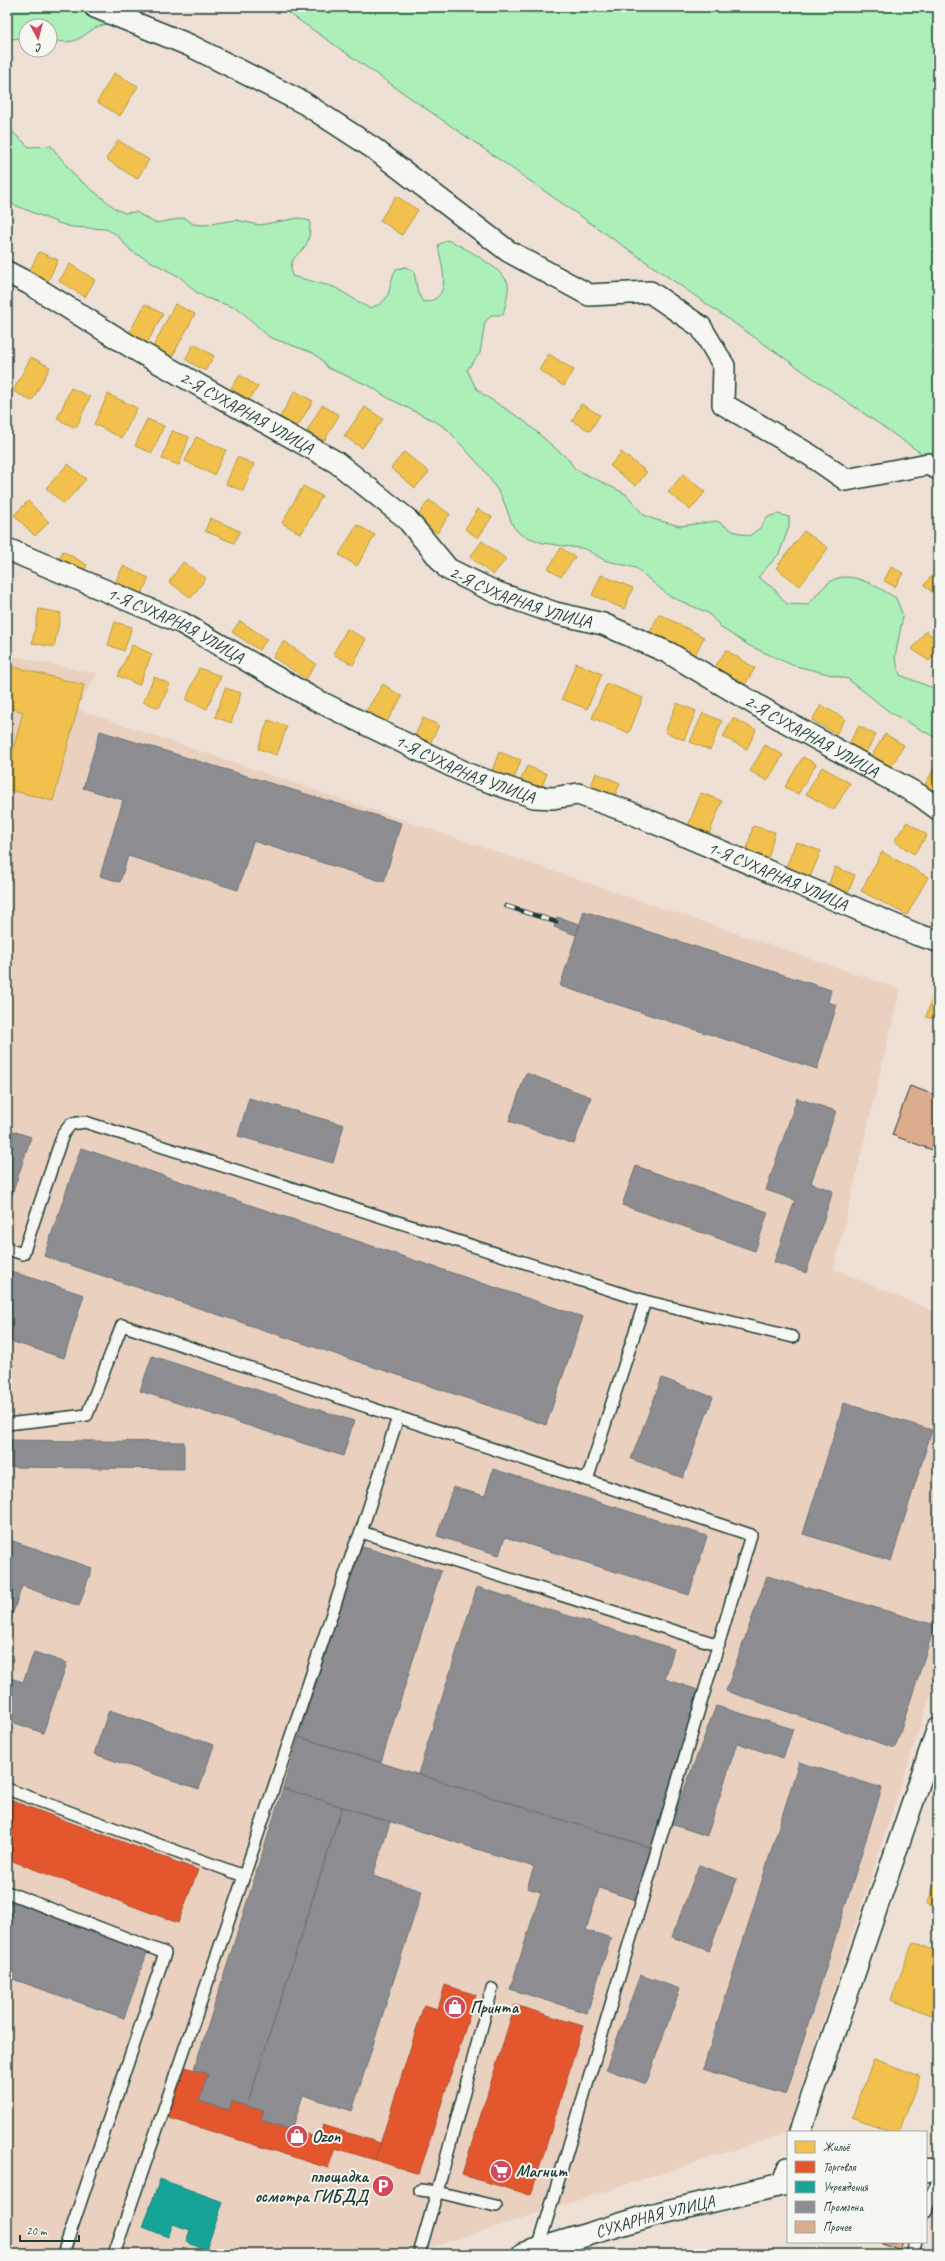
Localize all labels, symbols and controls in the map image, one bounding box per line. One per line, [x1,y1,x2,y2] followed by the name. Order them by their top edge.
[18,18,58,58] north arrow
[34,41,43,55] text: С
[176,367,318,459] street label: 2-Я СУХАРНАЯ УЛИЦА
[446,561,594,632] street label: 2-Я СУХАРНАЯ УЛИЦА
[104,583,248,668] street label: 1-Я СУХАРНАЯ УЛИЦА
[741,690,883,782] street label: 2-Я СУХАРНАЯ УЛИЦА
[392,730,538,808] street label: 1-Я СУХАРНАЯ УЛИЦА
[705,837,851,915] street label: 1-Я СУХАРНАЯ УЛИЦА
[442,1994,468,2020] shop icon: Принта
[470,1997,520,2018] place label: Принта
[284,2123,310,2149] shop icon: Ozon
[312,2126,342,2147] place label: Ozon
[787,2131,927,2243] legend
[823,2139,851,2155] text: Жильё
[488,2158,514,2184] supermarket icon: Магнит
[823,2159,856,2175] text: Торговля
[516,2161,568,2182] place label: Магнит
[255,2166,370,2207] place label: площадка осмотра ГИБДД
[370,2173,396,2199] parking icon: площадка осмотра ГИБДД
[823,2179,869,2195] text: Учреждения
[593,2190,718,2243] street label: СУХАРНАЯ УЛИЦА
[823,2199,865,2215] text: Промзона
[20,2217,79,2243] scale bar
[823,2219,852,2235] text: Прочее
[26,2223,48,2239] text: 20 m

